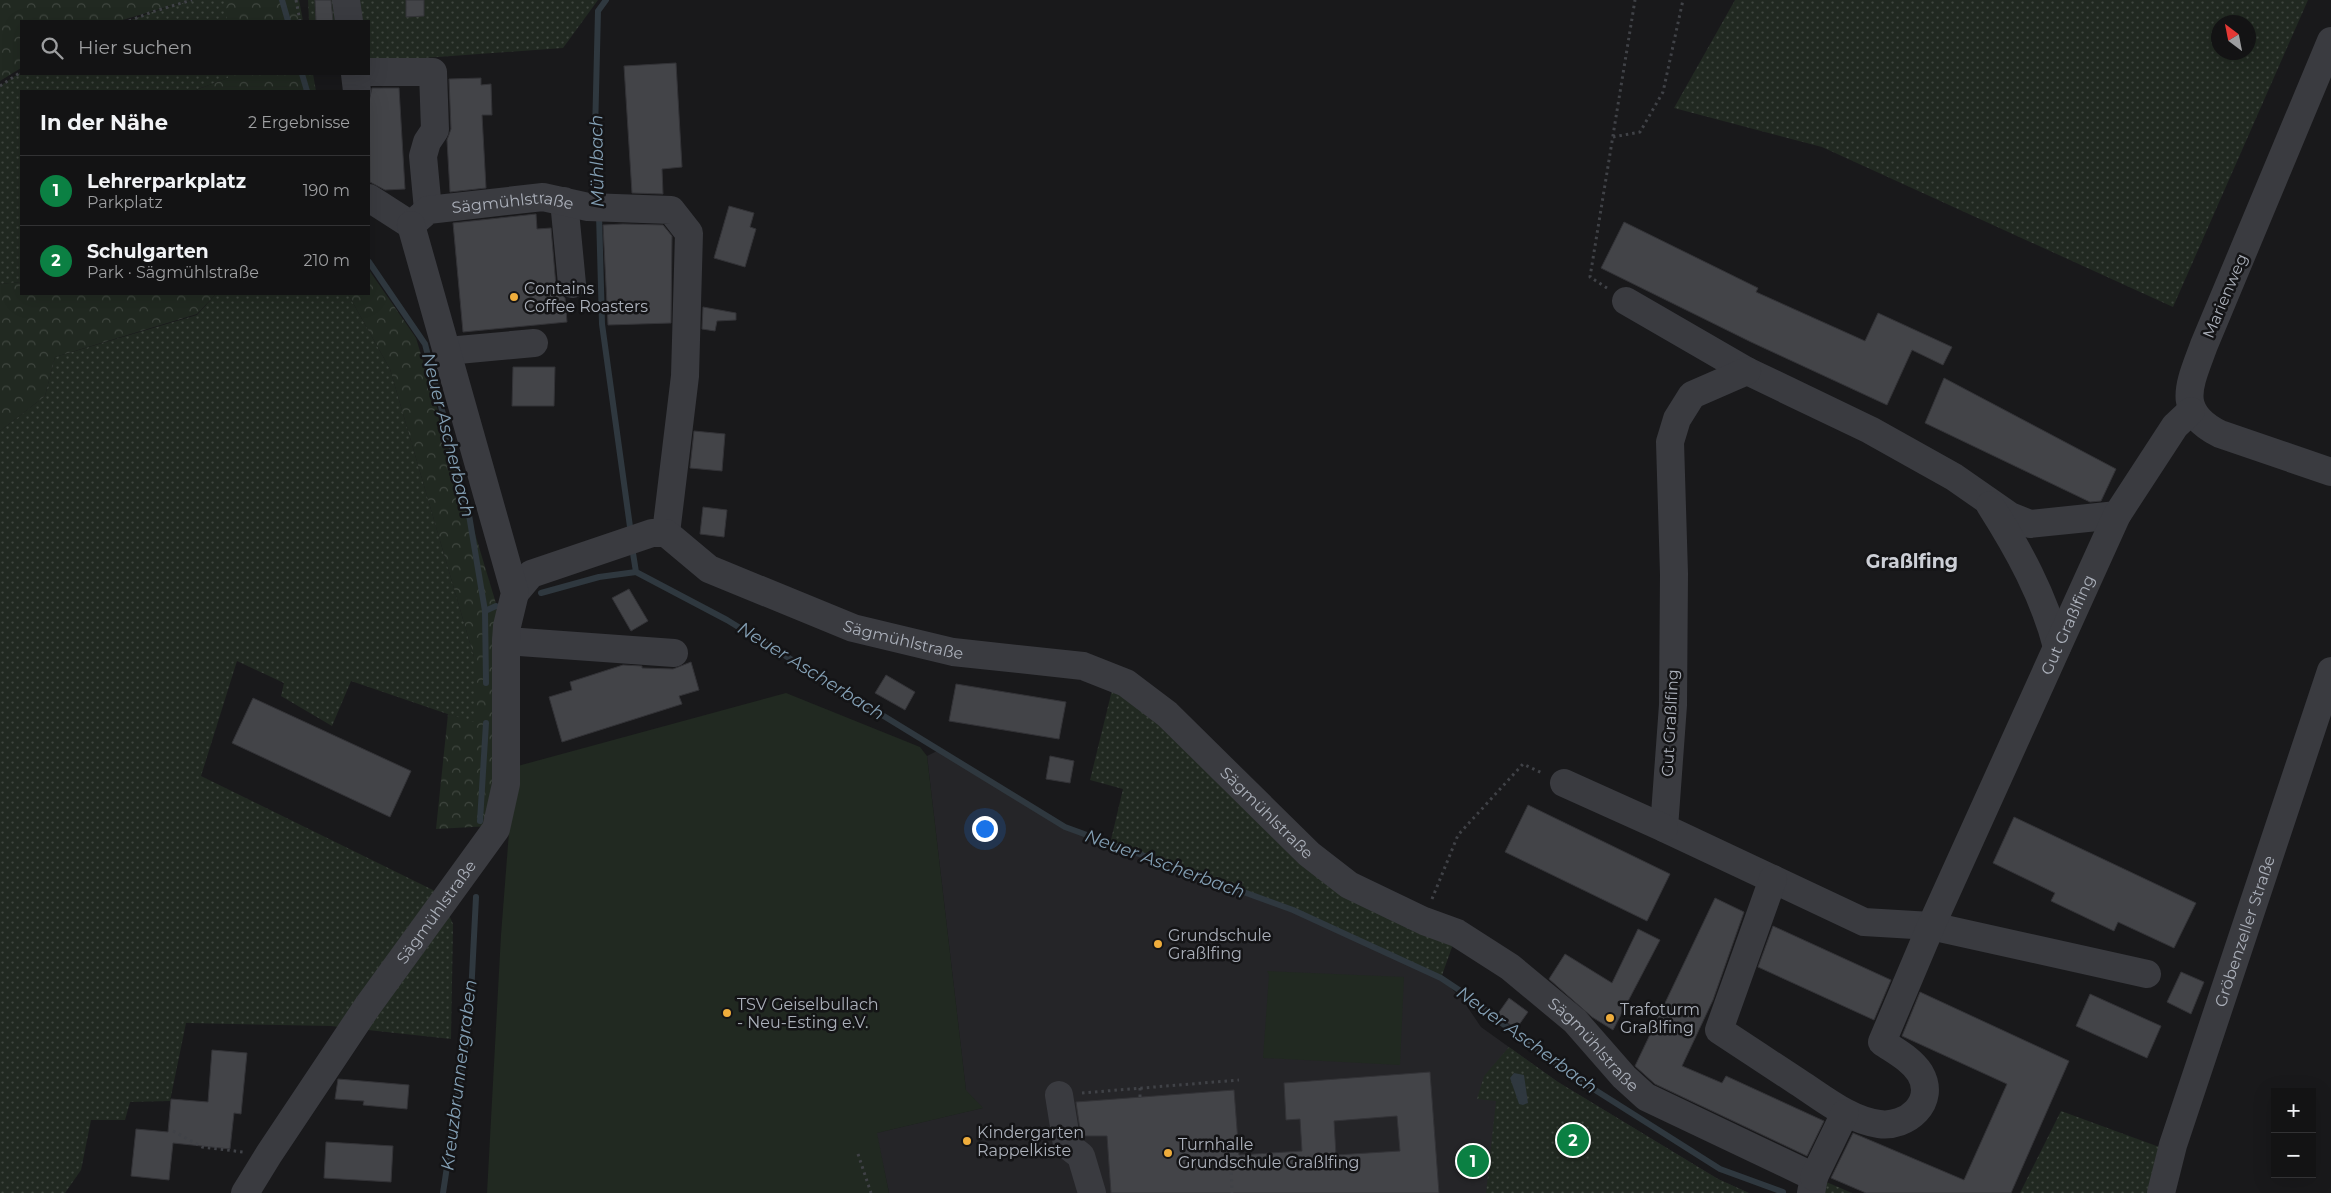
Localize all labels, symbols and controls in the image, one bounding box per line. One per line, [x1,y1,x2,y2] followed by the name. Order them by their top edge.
[2211,15,2256,60] north arrow
[20,20,370,75] search box
[38,34,66,62] icon: search
[78,36,192,59] text: Hier suchen
[40,110,168,135] text: In der Nähe
[248,113,350,132] text: 2 Ergebnisse
[585,114,609,208] water label: Mühlbach
[87,170,246,193] text: Lehrerparkplatz
[53,181,59,200] text: 1
[303,181,350,200] text: 190 m
[451,187,575,217] street label: Sägmühlstraße
[87,193,163,212] text: Parkplatz
[87,240,209,263] text: Schulgarten
[51,251,61,270] text: 2
[303,251,350,270] text: 210 m
[2199,251,2251,341] street label: Marienweg
[87,263,259,282] text: Park · Sägmühlstraße
[524,279,648,316] place label: Contains Coffee Roasters
[508,291,520,303] marker: Contains Coffee Roasters
[417,350,479,520] water label: Neuer Ascherbach
[1866,550,1958,573] district label: Graßlfing
[2036,572,2098,678] street label: Gut Graßlfing
[840,615,964,663] street label: Sägmühlstraße
[734,617,888,725] water label: Neuer Ascherbach
[1658,669,1682,777] street label: Gut Graßlfing
[1217,763,1318,863] street label: Sägmühlstraße
[972,816,998,842] your location
[1082,825,1248,903] water label: Neuer Ascherbach
[2210,853,2278,1009] street label: Gröbenzeller Straße
[392,856,480,967] street label: Sägmühlstraße
[1168,926,1271,963] place label: Grundschule Graßlfing
[1152,938,1164,950] marker: Grundschule Graßlfing
[436,978,482,1172] water label: Kreuzbrunnergraben
[1452,982,1602,1098] water label: Neuer Ascherbach
[1544,993,1643,1095] street label: Sägmühlstraße
[737,995,879,1032] place label: TSV Geiselbullach - Neu-Esting e.V.
[1620,1000,1700,1037] place label: Trafoturm Graßlfing
[721,1007,733,1019] marker: TSV Geiselbullach - Neu-Esting e.V.
[1604,1012,1616,1024] marker: Trafoturm Graßlfing
[2271,1088,2316,1178] map controls
[2271,1088,2316,1133] button: +
[1557,1121,1589,1159] pin: 2
[977,1123,1084,1160] place label: Kindergarten Rappelkiste
[2271,1133,2316,1178] button: −
[961,1135,973,1147] marker: Kindergarten Rappelkiste
[1178,1135,1360,1172] place label: Turnhalle Grundschule Graßlfing
[1457,1142,1489,1180] pin: 1
[1162,1147,1174,1159] marker: Turnhalle Grundschule Graßlfing

